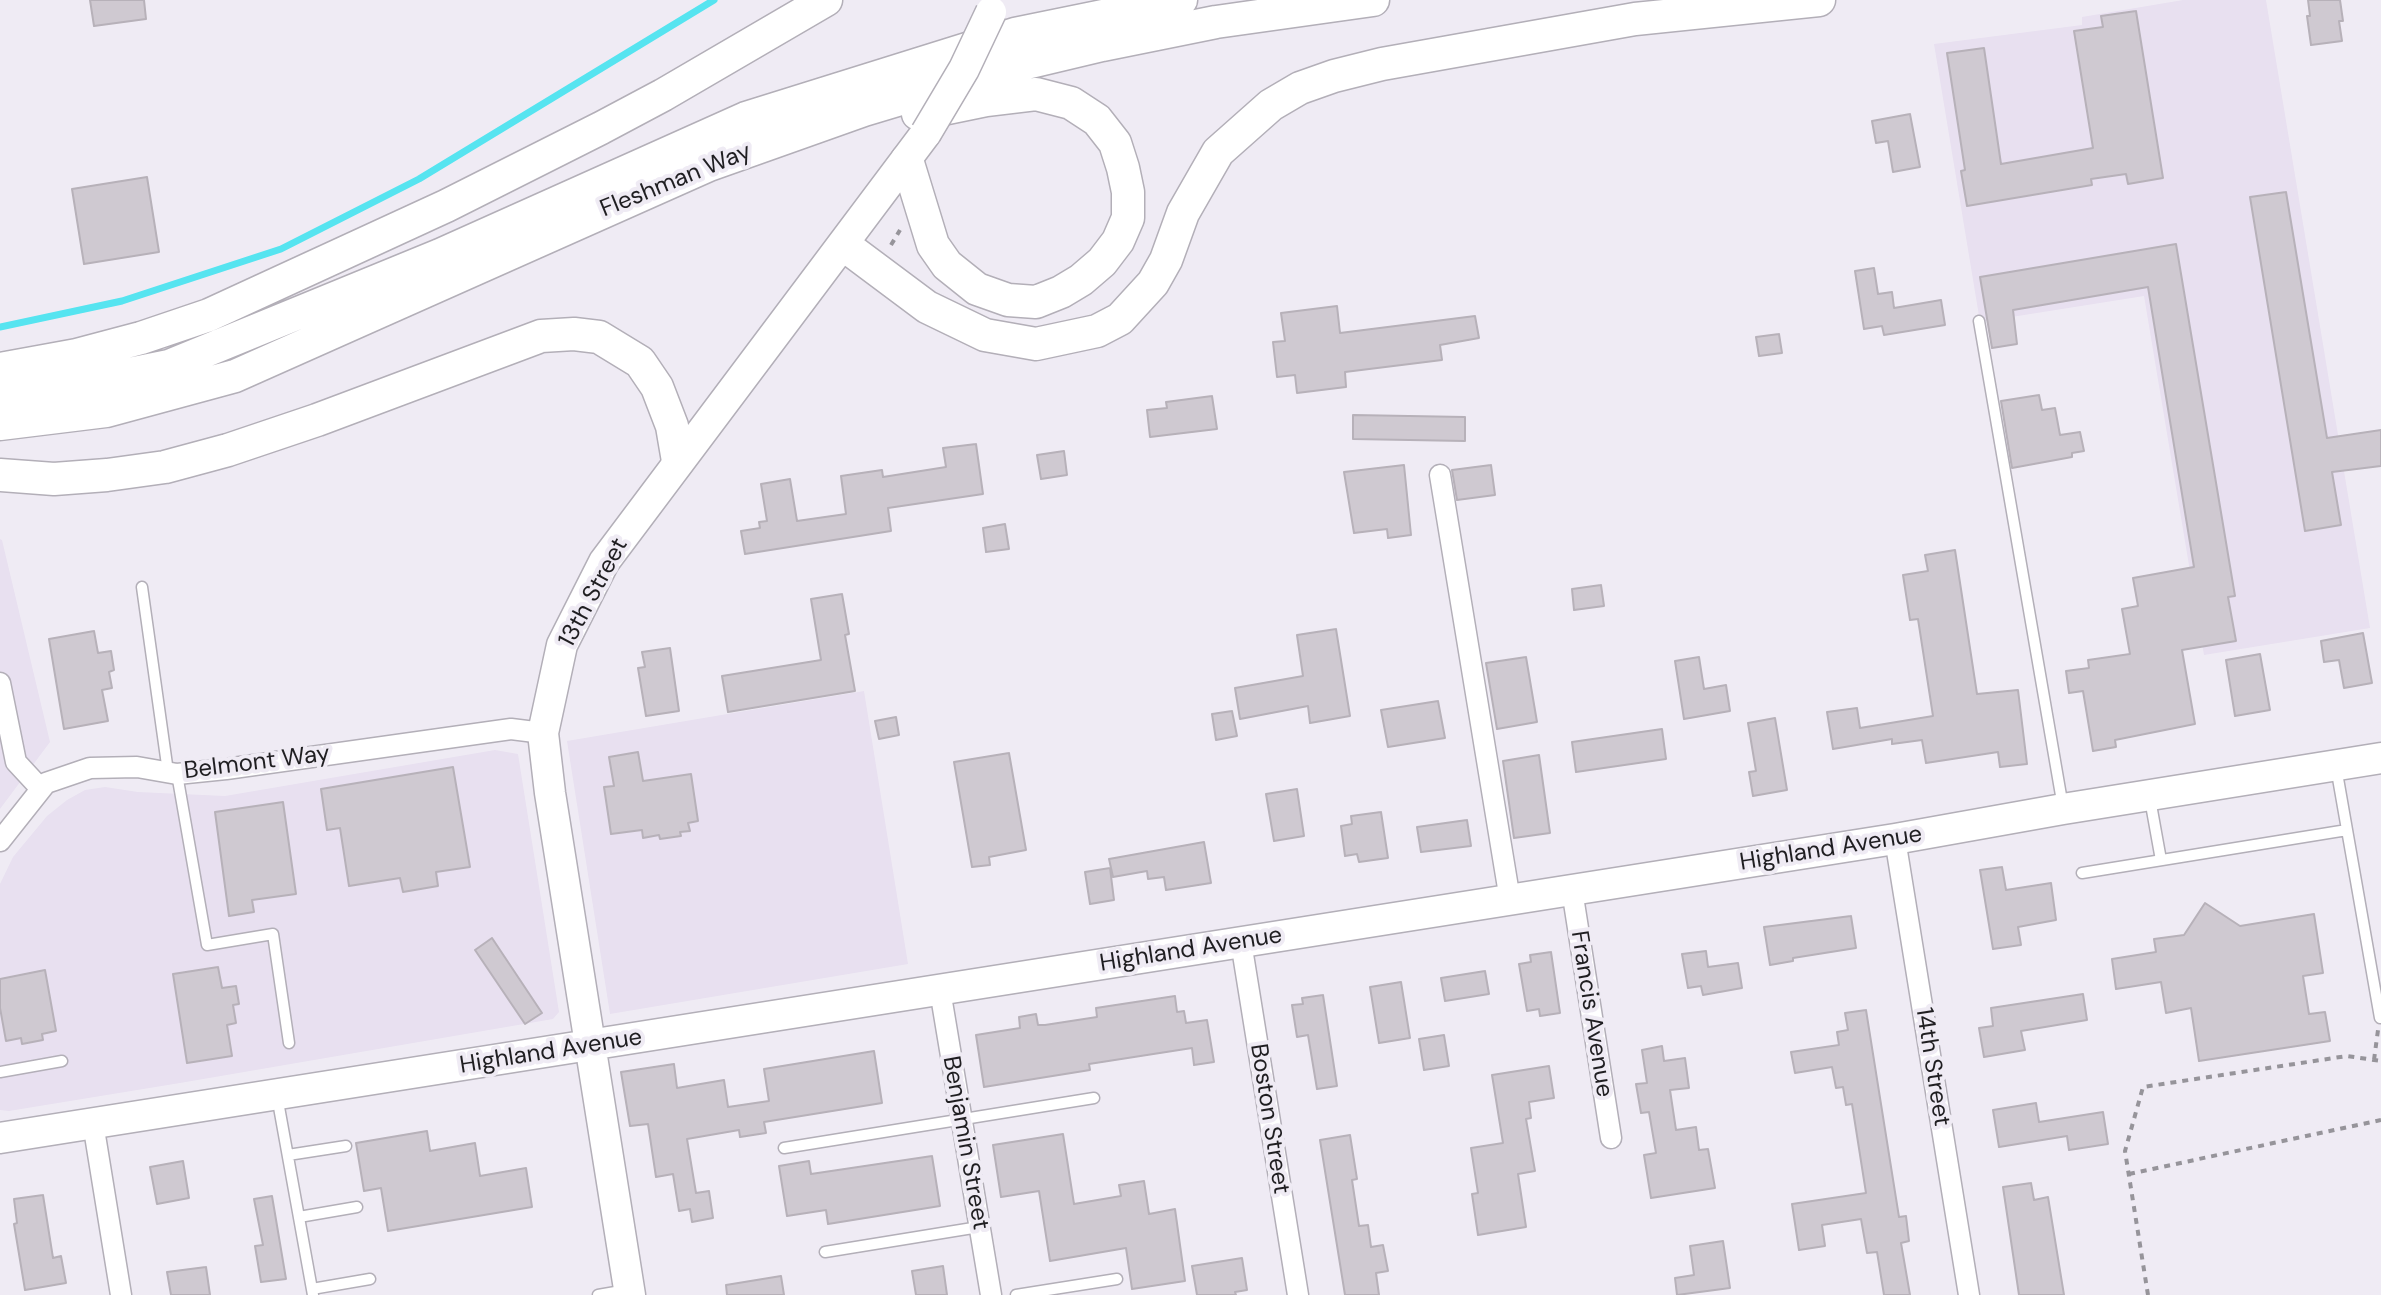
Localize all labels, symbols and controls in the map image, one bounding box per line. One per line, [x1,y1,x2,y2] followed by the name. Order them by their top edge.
[596,138,756,224] street label: Fleshman Way
[553,534,635,652] street label: 13th Street
[182,740,332,786] street label: Belmont Way
[1738,820,1924,878] street label: Highland Avenue
[1098,921,1284,979] street label: Highland Avenue
[1564,929,1618,1099] street label: Francis Avenue
[1908,1006,1956,1128] street label: 14th Street
[458,1023,644,1081] street label: Highland Avenue
[1243,1042,1295,1196] street label: Boston Street
[936,1054,994,1232] street label: Benjamin Street

